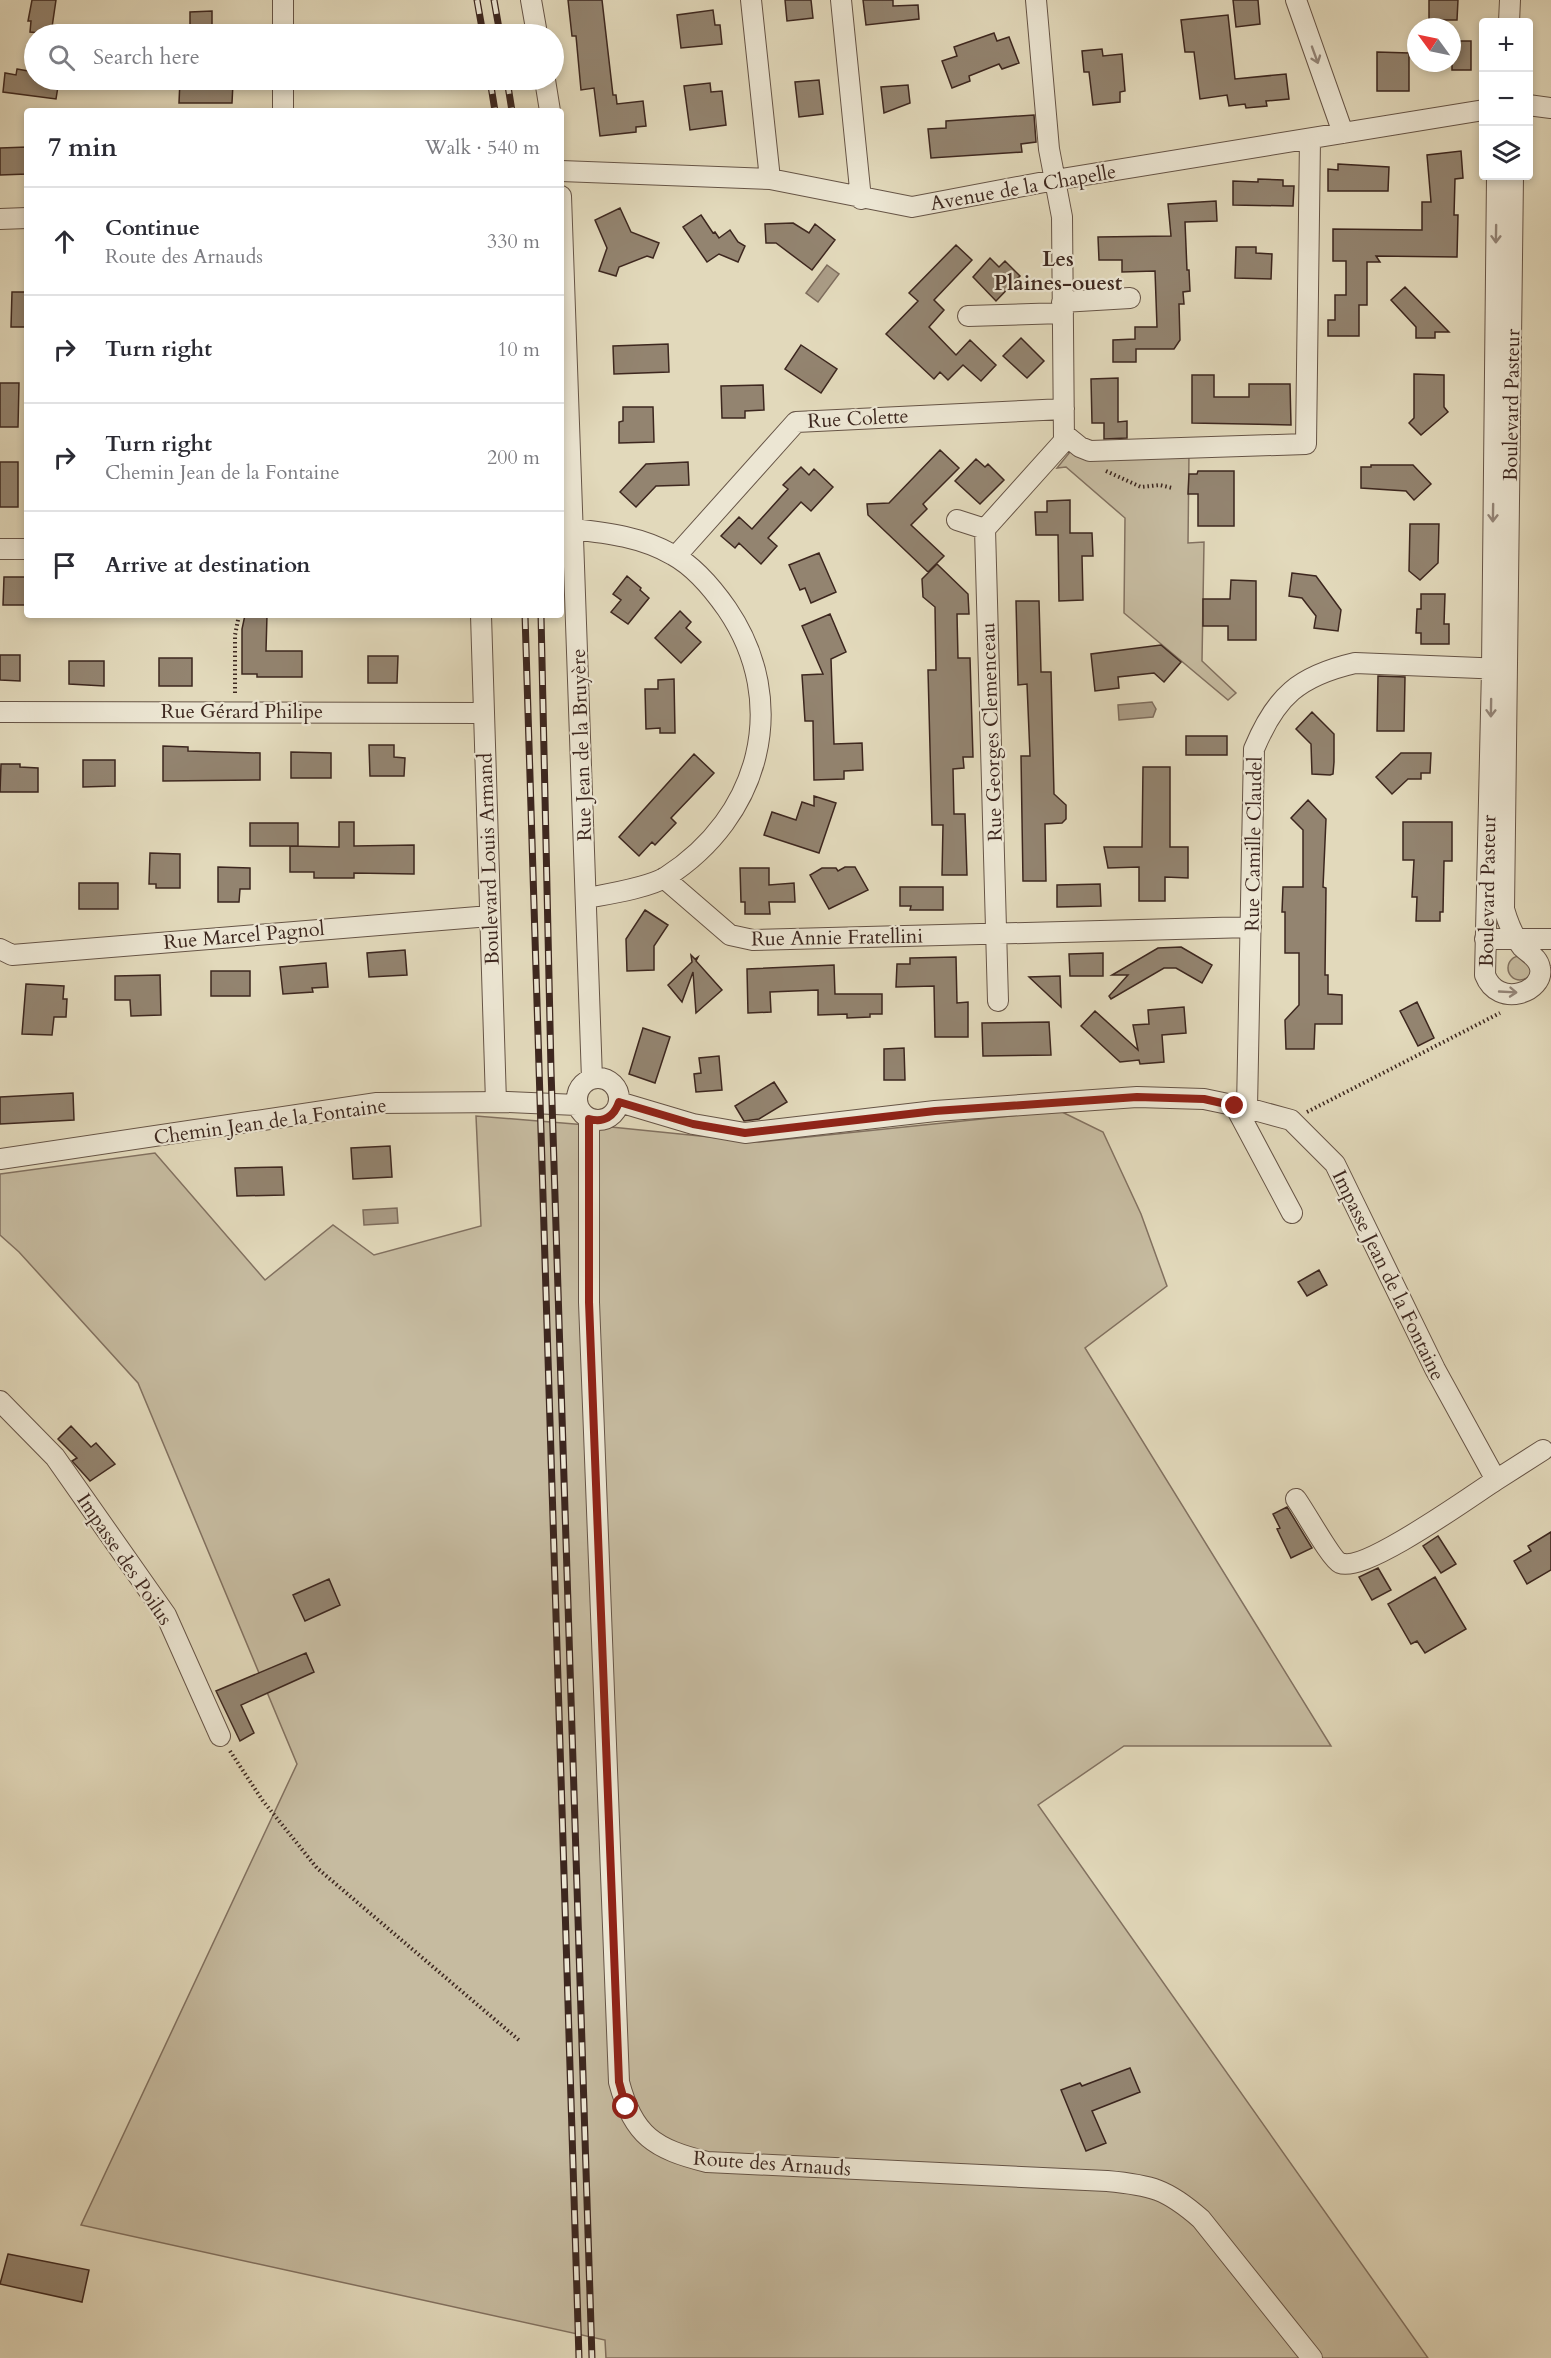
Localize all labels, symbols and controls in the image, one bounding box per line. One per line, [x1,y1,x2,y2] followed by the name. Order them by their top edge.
[1407,18,1461,72] north arrow
[1479,18,1533,180] map controls
[1479,18,1533,72] button: +
[24,24,564,90] search box
[45,41,78,74] icon: search
[93,42,200,72] text: Search here
[1311,45,1322,64] one-way arrow
[1479,72,1533,126] button: −
[1479,126,1533,180] button: layers
[48,130,117,165] text: 7 min
[425,134,540,161] text: Walk · 540 m
[928,158,1118,217] street label: Avenue de la Chapelle
[105,213,200,243] text: Continue
[1490,223,1502,243] one-way arrow
[48,225,81,258] icon: ahead
[487,228,540,255] text: 330 m
[105,243,263,270] text: Route des Arnauds
[994,245,1123,298] district label: Les Plaines-ouest
[1497,328,1526,481] street label: Boulevard Pasteur
[48,333,81,366] icon: right
[105,334,212,364] text: Turn right
[497,336,540,363] text: 10 m
[807,402,909,435] street label: Rue Colette
[105,429,212,459] text: Turn right
[48,441,81,474] icon: right
[487,444,540,471] text: 200 m
[105,459,340,486] text: Chemin Jean de la Fontaine
[1487,502,1499,522] one-way arrow
[48,549,81,582] icon: arrive
[105,550,310,580] text: Arrive at destination
[974,622,1009,842] street label: Rue Georges Clemenceau
[565,648,598,842] street label: Rue Jean de la Bruyère
[1485,697,1496,717] one-way arrow
[161,698,323,725] street label: Rue Gérard Philipe
[471,752,506,966] street label: Boulevard Louis Armand
[1238,756,1269,932] street label: Rue Camille Claudel
[1473,814,1502,967] street label: Boulevard Pasteur
[162,915,326,956] street label: Rue Marcel Pagnol
[751,922,924,952] street label: Rue Annie Fratellini
[1498,987,1518,998] one-way arrow
[152,1092,388,1151] street label: Chemin Jean de la Fontaine
[1221,1092,1247,1118] route end
[1326,1166,1451,1385] street label: Impasse Jean de la Fontaine
[70,1488,179,1631] street label: Impasse des Poilus
[612,2093,638,2119] route start
[692,2145,852,2182] street label: Route des Arnauds

